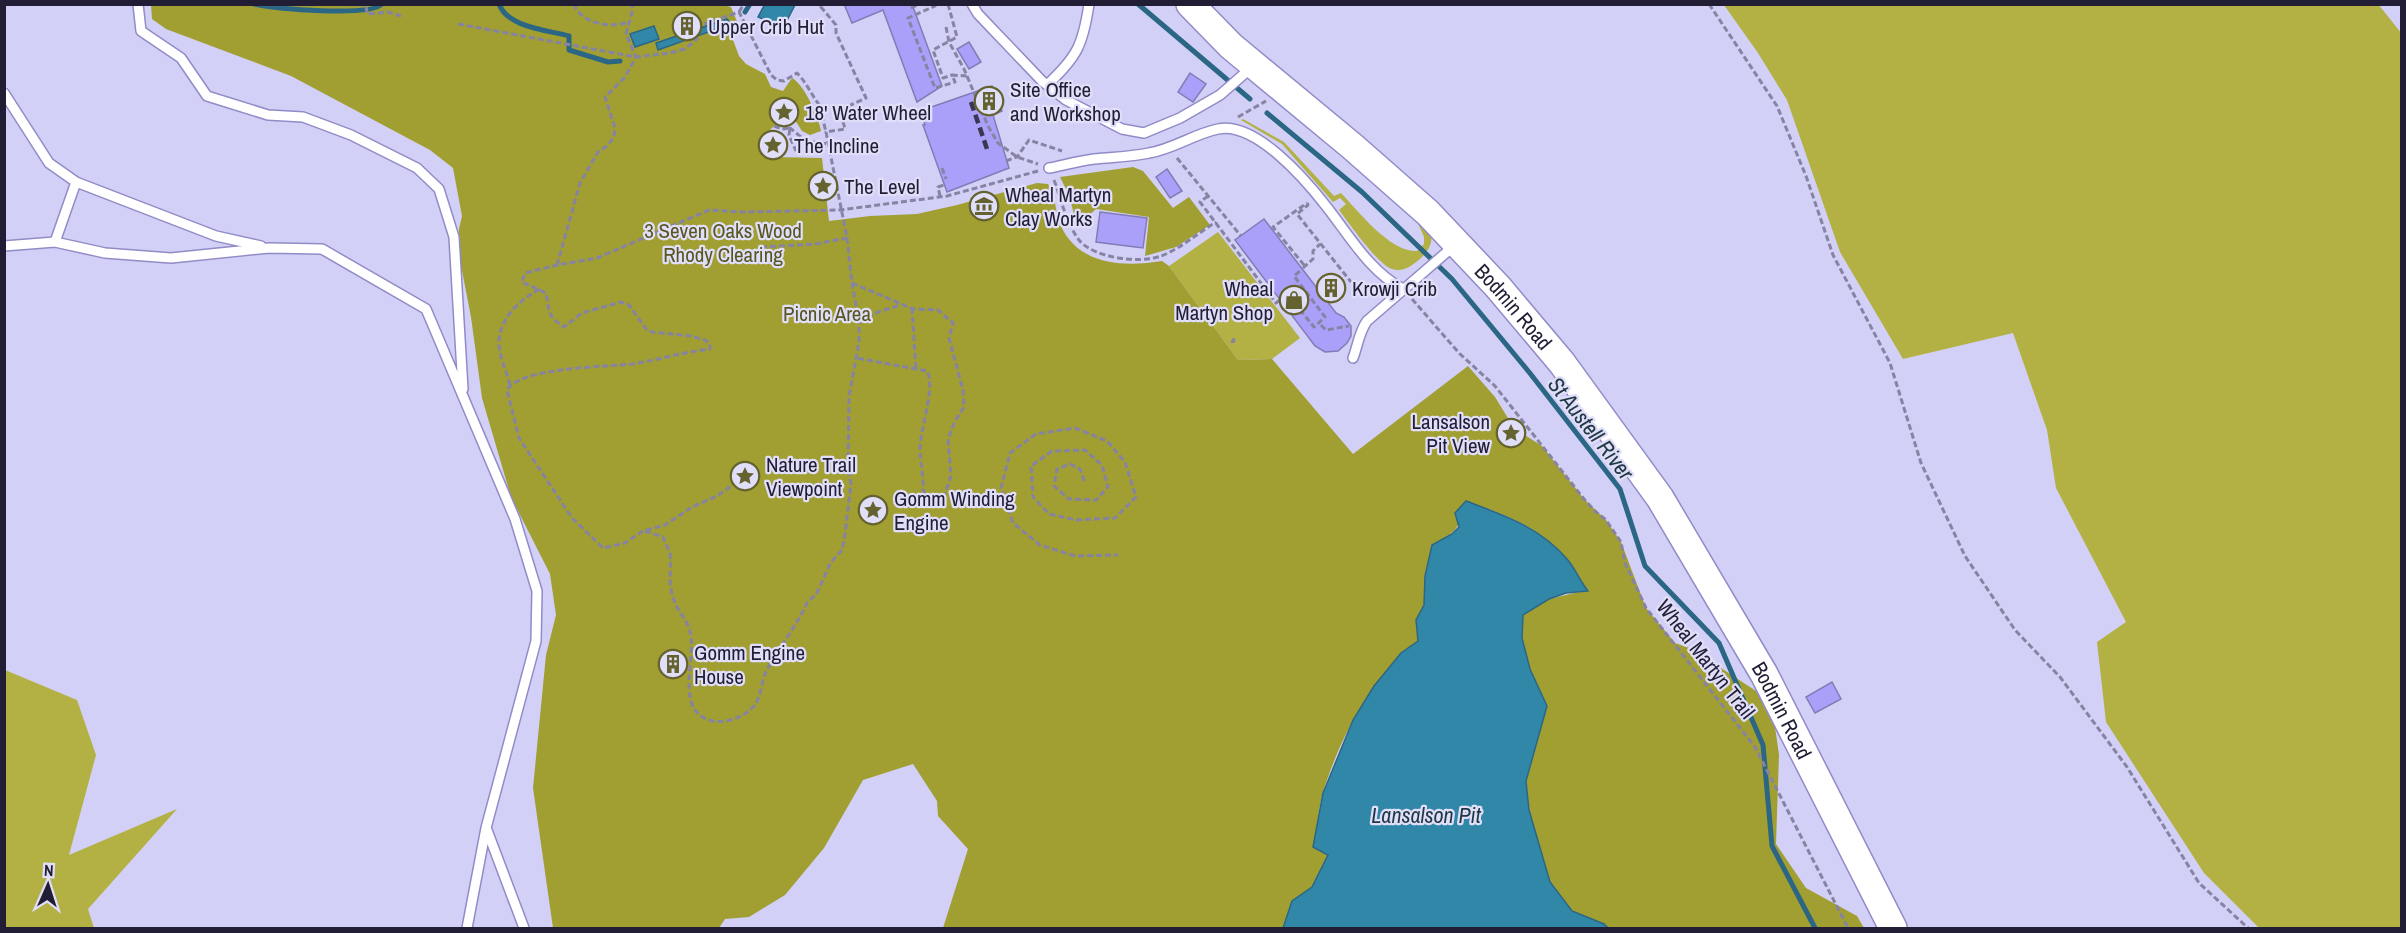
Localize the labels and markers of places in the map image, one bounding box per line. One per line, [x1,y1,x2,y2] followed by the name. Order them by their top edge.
[671,10,703,42] building icon: Upper Crib Hut
[708,12,824,41] place label: Upper Crib Hut
[1010,75,1121,128] place label: Site Office and Workshop
[973,85,1005,117] building icon: Site Office and Workshop
[768,96,800,128] place icon: 18' Water Wheel
[805,98,931,127] place label: 18' Water Wheel
[757,129,789,161] place icon: The Incline
[794,131,879,160] place label: The Incline
[807,170,839,202] place icon: The Level
[844,172,920,201] place label: The Level
[1005,180,1111,233] place label: Wheal Martyn Clay Works
[968,190,1000,222] museum icon: Wheal Martyn Clay Works
[1315,272,1347,304] building icon: Krowji Crib
[1175,274,1273,327] place label: Wheal Martyn Shop
[1352,274,1437,303] place label: Krowji Crib
[1278,284,1310,316] shop icon: Wheal Martyn Shop
[1412,407,1491,460] place label: Lansalson Pit View
[1495,417,1527,449] place icon: Lansalson Pit View
[766,450,856,503] place label: Nature Trail Viewpoint
[729,460,761,492] place icon: Nature Trail Viewpoint
[894,484,1015,537] place label: Gomm Winding Engine
[857,494,889,526] place icon: Gomm Winding Engine
[694,638,805,691] place label: Gomm Engine House
[657,648,689,680] building icon: Gomm Engine House

